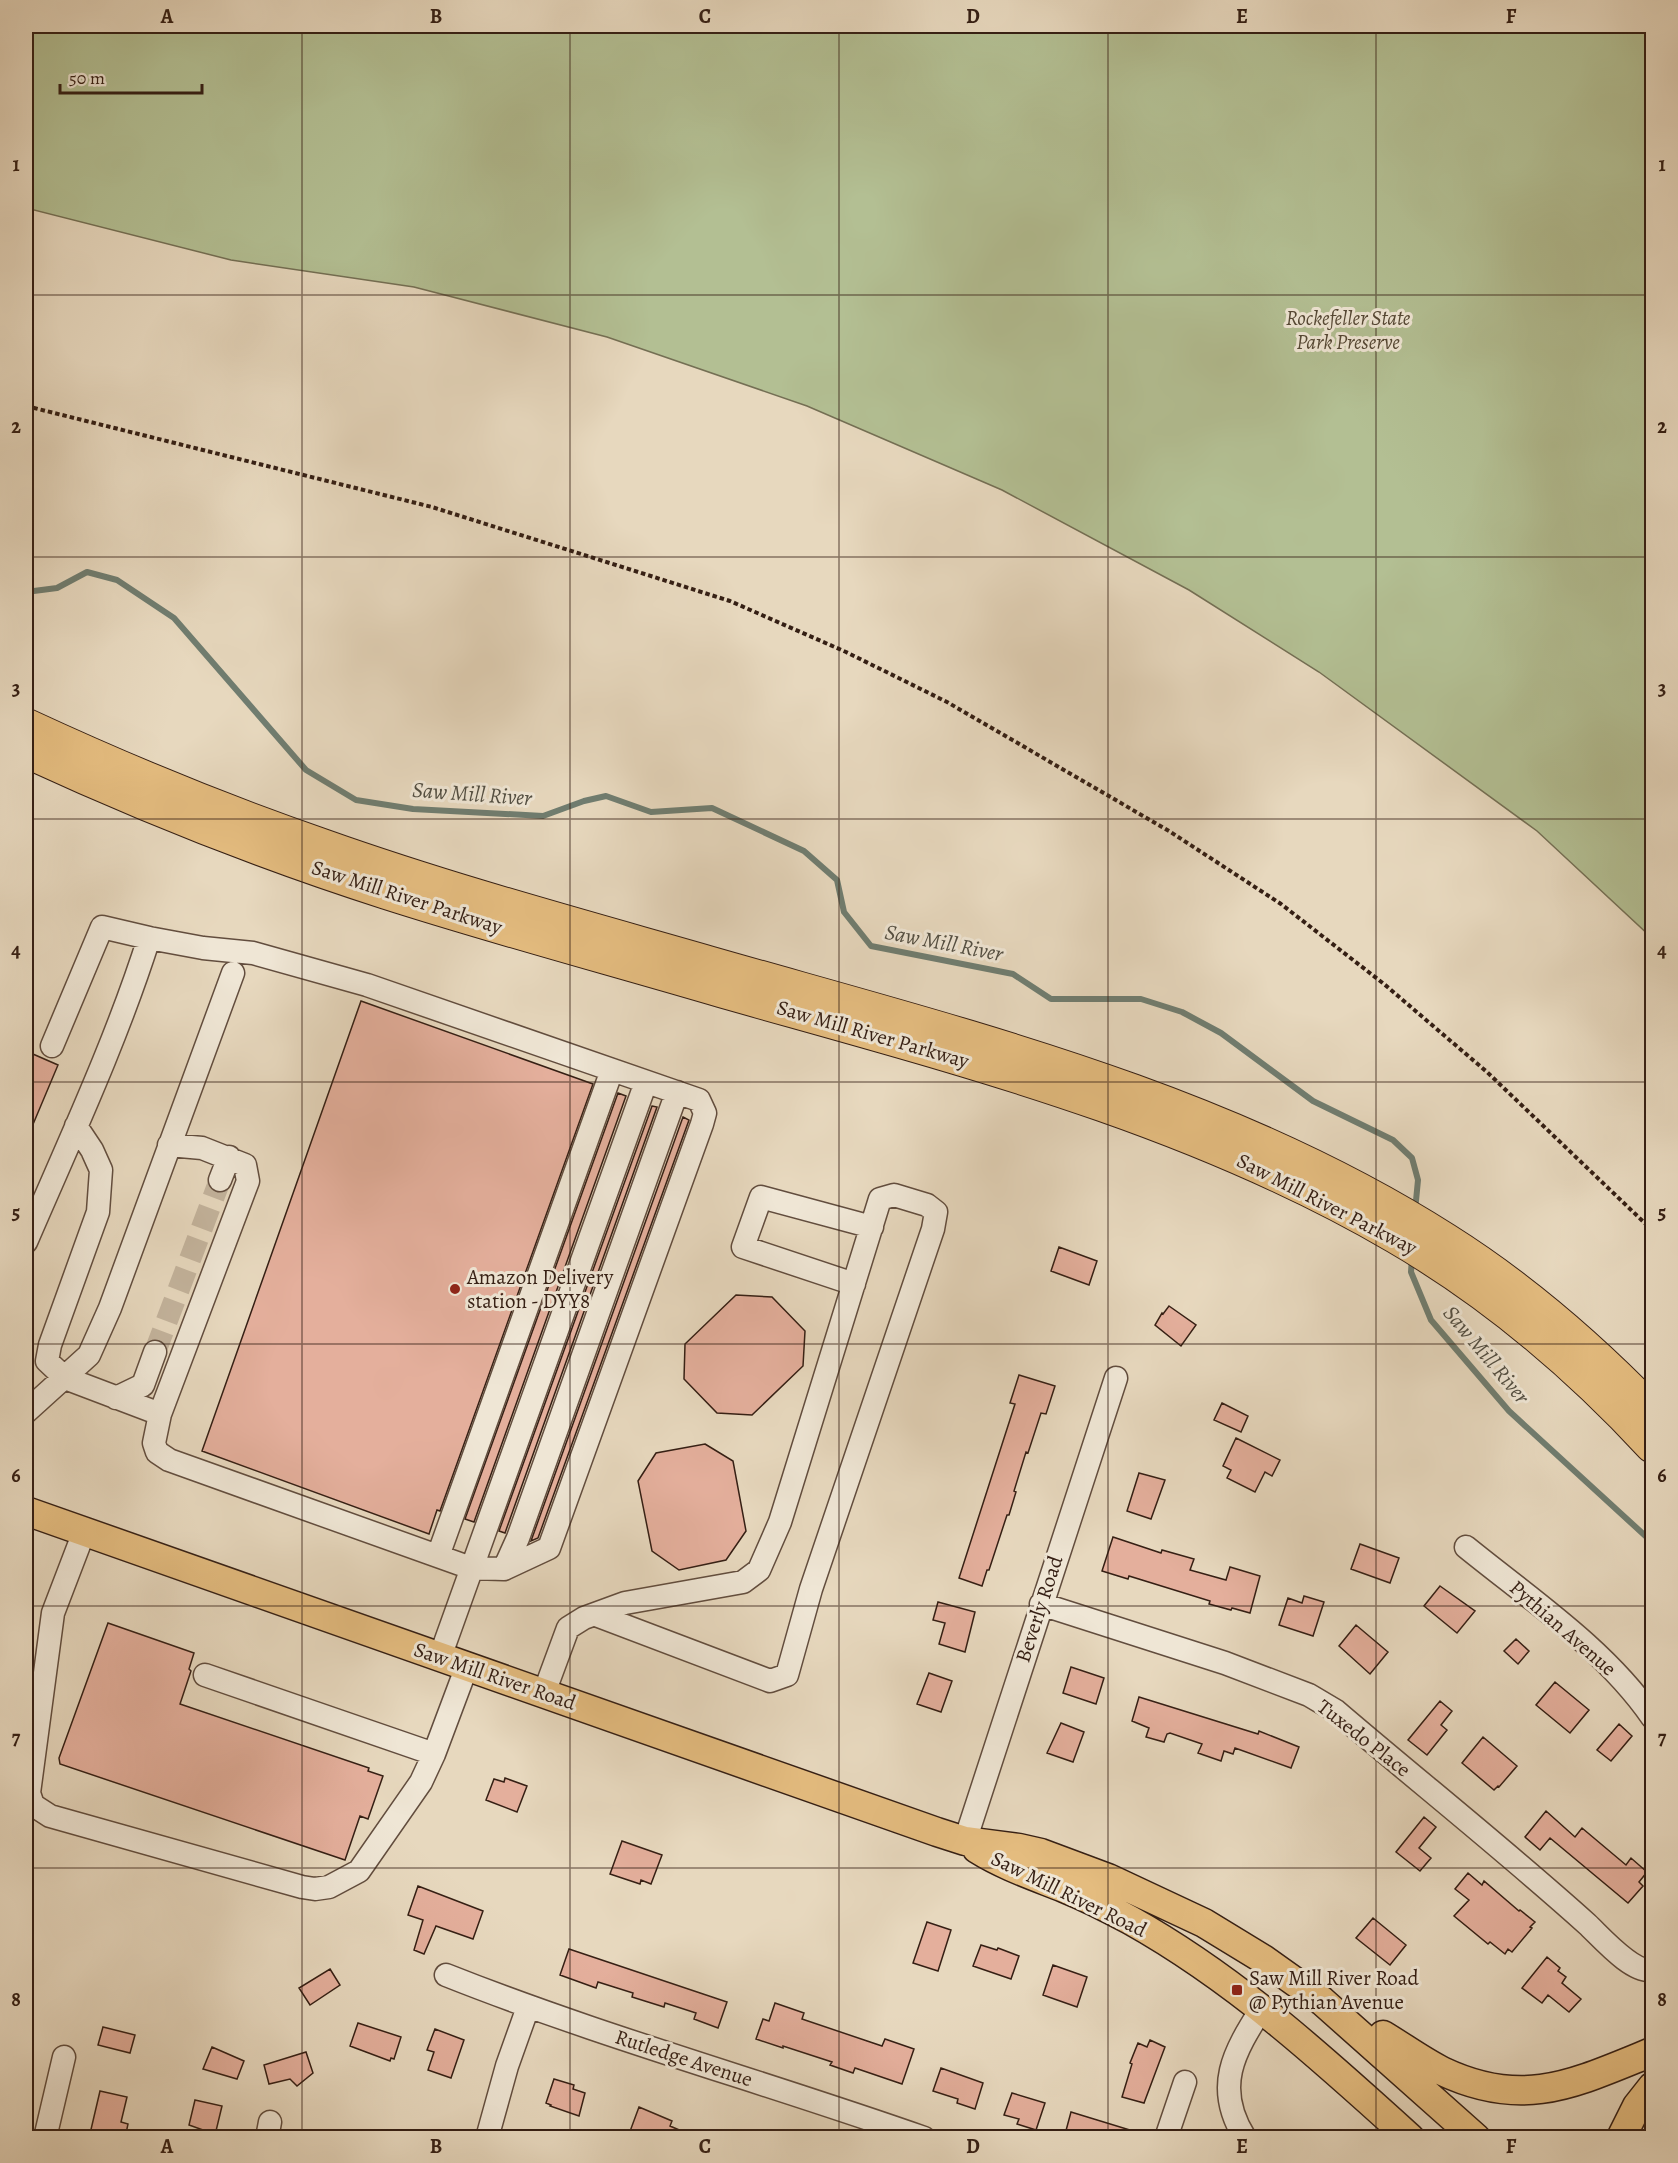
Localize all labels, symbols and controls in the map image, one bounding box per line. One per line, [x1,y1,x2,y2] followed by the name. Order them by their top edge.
[160,3,174,30] text: A
[430,3,442,30] text: B
[699,3,711,30] text: C
[966,3,980,30] text: D
[1236,3,1248,30] text: E
[1506,3,1517,30] text: F
[60,57,202,95] scale bar
[69,66,105,90] text: 50 m
[12,151,20,178] text: 1
[1658,151,1666,178] text: 1
[1286,304,1411,356] park label: Rockefeller State Park Preserve
[11,413,21,440] text: 2
[1657,413,1667,440] text: 2
[12,675,20,702] text: 3
[1658,675,1666,702] text: 3
[411,775,534,813] water label: Saw Mill River
[308,853,506,941] street label: Saw Mill River Parkway
[882,917,1007,969] water label: Saw Mill River
[11,937,21,964] text: 4
[1657,937,1667,964] text: 4
[774,993,973,1075] street label: Saw Mill River Parkway
[1232,1146,1422,1262] street label: Saw Mill River Parkway
[12,1199,20,1226] text: 5
[1658,1199,1666,1226] text: 5
[466,1263,614,1315] place label: Amazon Delivery station - DYY8
[448,1282,462,1296] marker: Amazon Delivery station - DYY8
[1436,1299,1537,1411] water label: Saw Mill River
[11,1462,21,1489] text: 6
[1657,1462,1667,1489] text: 6
[1009,1551,1070,1666] street label: Beverly Road
[1504,1574,1622,1682] street label: Pythian Avenue
[410,1635,581,1717] street label: Saw Mill River Road
[1311,1693,1417,1783] street label: Tuxedo Place
[12,1724,21,1751] text: 7
[1658,1724,1667,1751] text: 7
[987,1844,1152,1944] street label: Saw Mill River Road
[1249,1964,1420,2016] place label: Saw Mill River Road @ Pythian Avenue
[1230,1983,1244,1997] marker: Saw Mill River Road @ Pythian Avenue
[11,1986,21,2013] text: 8
[1657,1986,1667,2013] text: 8
[612,2023,756,2093] street label: Rutledge Avenue
[160,2133,174,2160] text: A
[430,2133,442,2160] text: B
[699,2133,711,2160] text: C
[966,2133,980,2160] text: D
[1236,2133,1248,2160] text: E
[1506,2133,1517,2160] text: F

